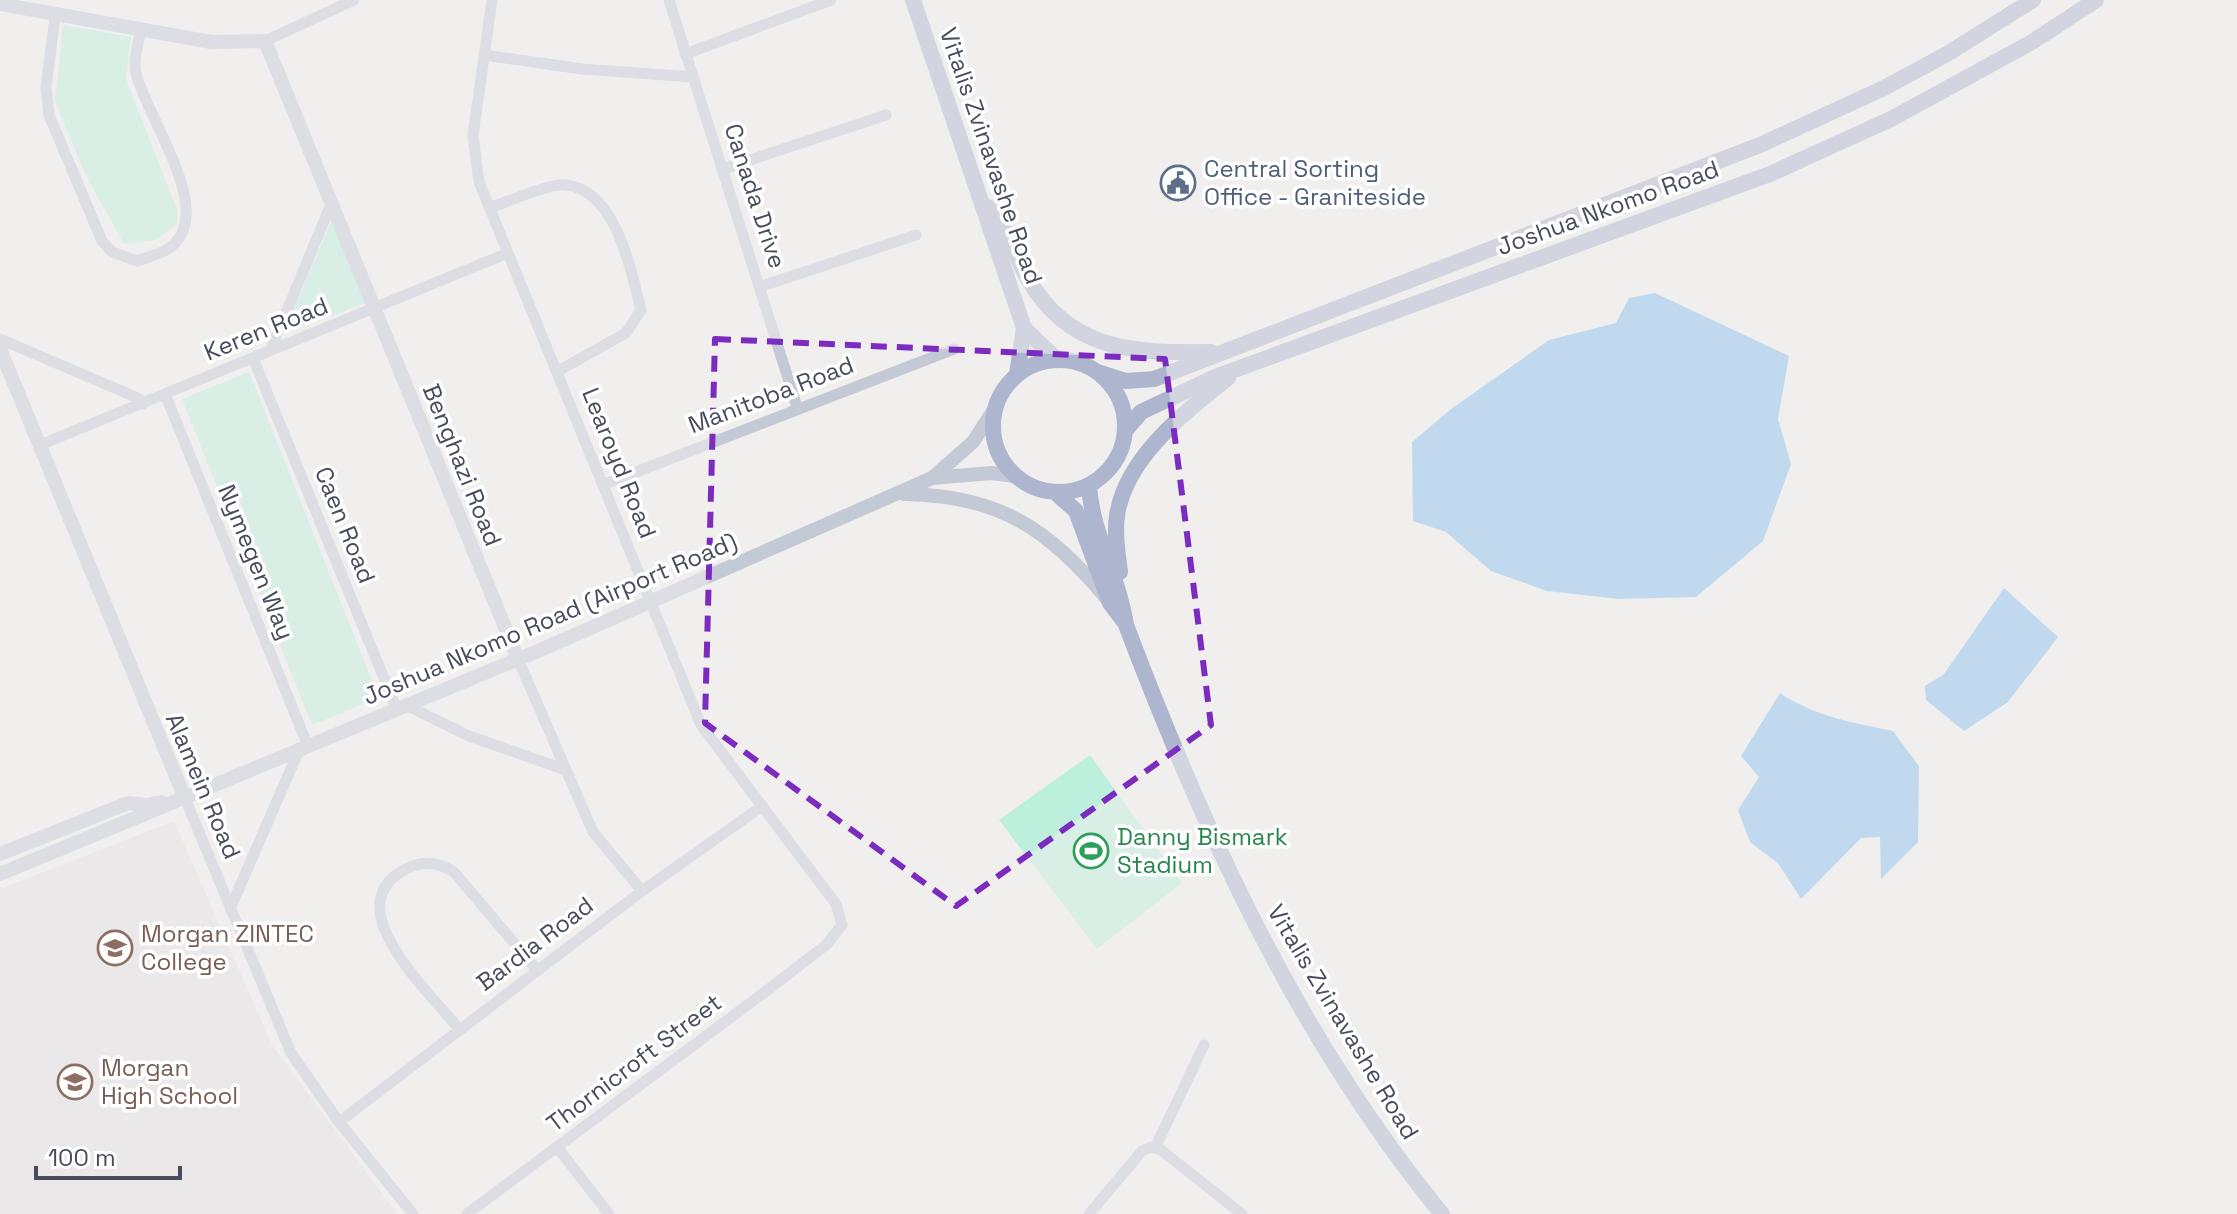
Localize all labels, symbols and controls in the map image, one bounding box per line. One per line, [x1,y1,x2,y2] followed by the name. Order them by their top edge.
[933,24,1050,288] street label: Vitalis Zvinavashe Road
[718,120,793,272] street label: Canada Drive
[1204,153,1426,212] place label: Central Sorting Office - Graniteside
[1493,153,1723,262] street label: Joshua Nkomo Road
[1159,164,1197,202] public building icon: Central Sorting Office - Graniteside
[199,290,332,367] street label: Keren Road
[684,349,858,440] street label: Manitoba Road
[416,379,509,550] street label: Benghazi Road
[575,383,664,543] street label: Learoyd Road
[308,462,383,588] street label: Caen Road
[211,480,302,644] street label: Nymegen Way
[358,525,742,712] street label: Joshua Nkomo Road (Airport Road)
[159,708,248,863] street label: Alamein Road
[1117,821,1288,880] place label: Danny Bismark Stadium
[1072,832,1110,870] sports icon: Danny Bismark Stadium
[470,890,599,998] street label: Bardia Road
[1261,898,1426,1145] street label: Vitalis Zvinavashe Road
[141,918,314,977] place label: Morgan ZINTEC College
[96,929,134,967] school or university icon: Morgan ZINTEC College
[540,987,727,1139] street label: Thornicroft Street
[101,1052,238,1111] place label: Morgan High School
[56,1063,94,1101] school or university icon: Morgan High School
[36,1130,180,1180] scale bar
[48,1142,116,1173] text: 100 m

